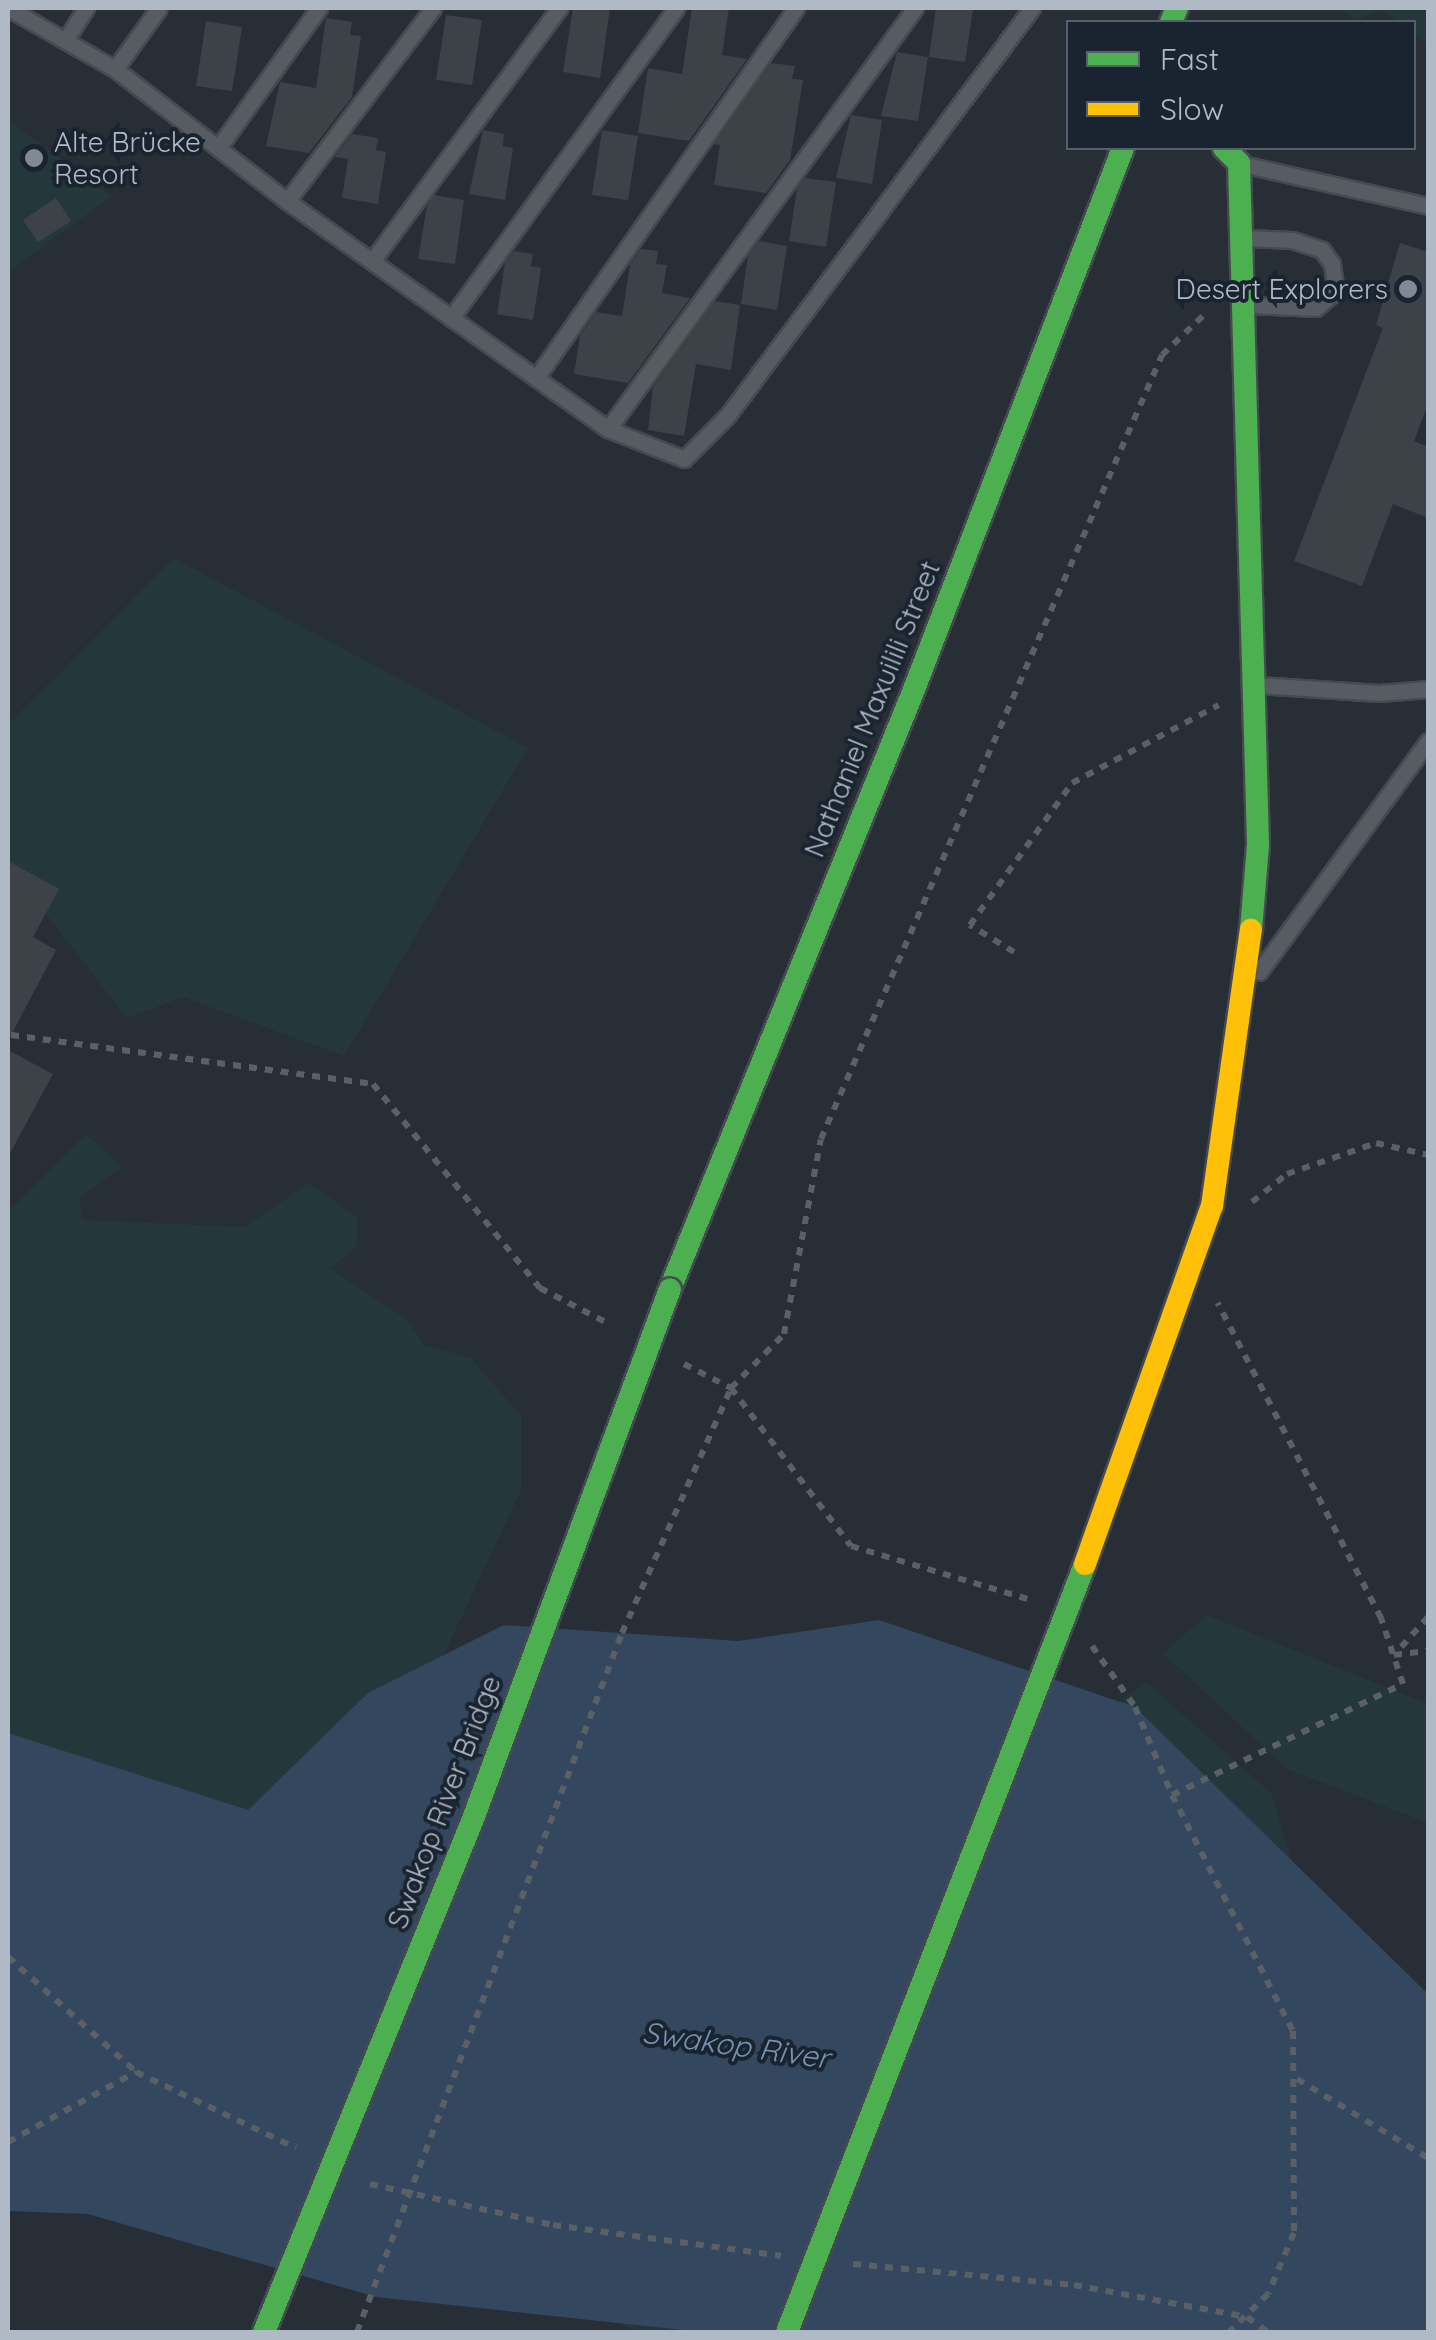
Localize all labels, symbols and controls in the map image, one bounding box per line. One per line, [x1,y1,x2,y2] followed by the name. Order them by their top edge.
[1066,20,1416,150] legend
[1160,40,1219,78] text: Fast
[1160,90,1224,128] text: Slow
[54,125,201,191] place label: Alte Brücke Resort
[23,147,45,169] marker: Alte Brücke Resort
[1176,272,1388,306] place label: Desert Explorers
[1397,278,1419,300] marker: Desert Explorers
[797,556,947,862] street label: Nathaniel Maxuilili Street
[380,1671,508,1933] street label: Swakop River Bridge
[640,2014,832,2076] water label: Swakop River

